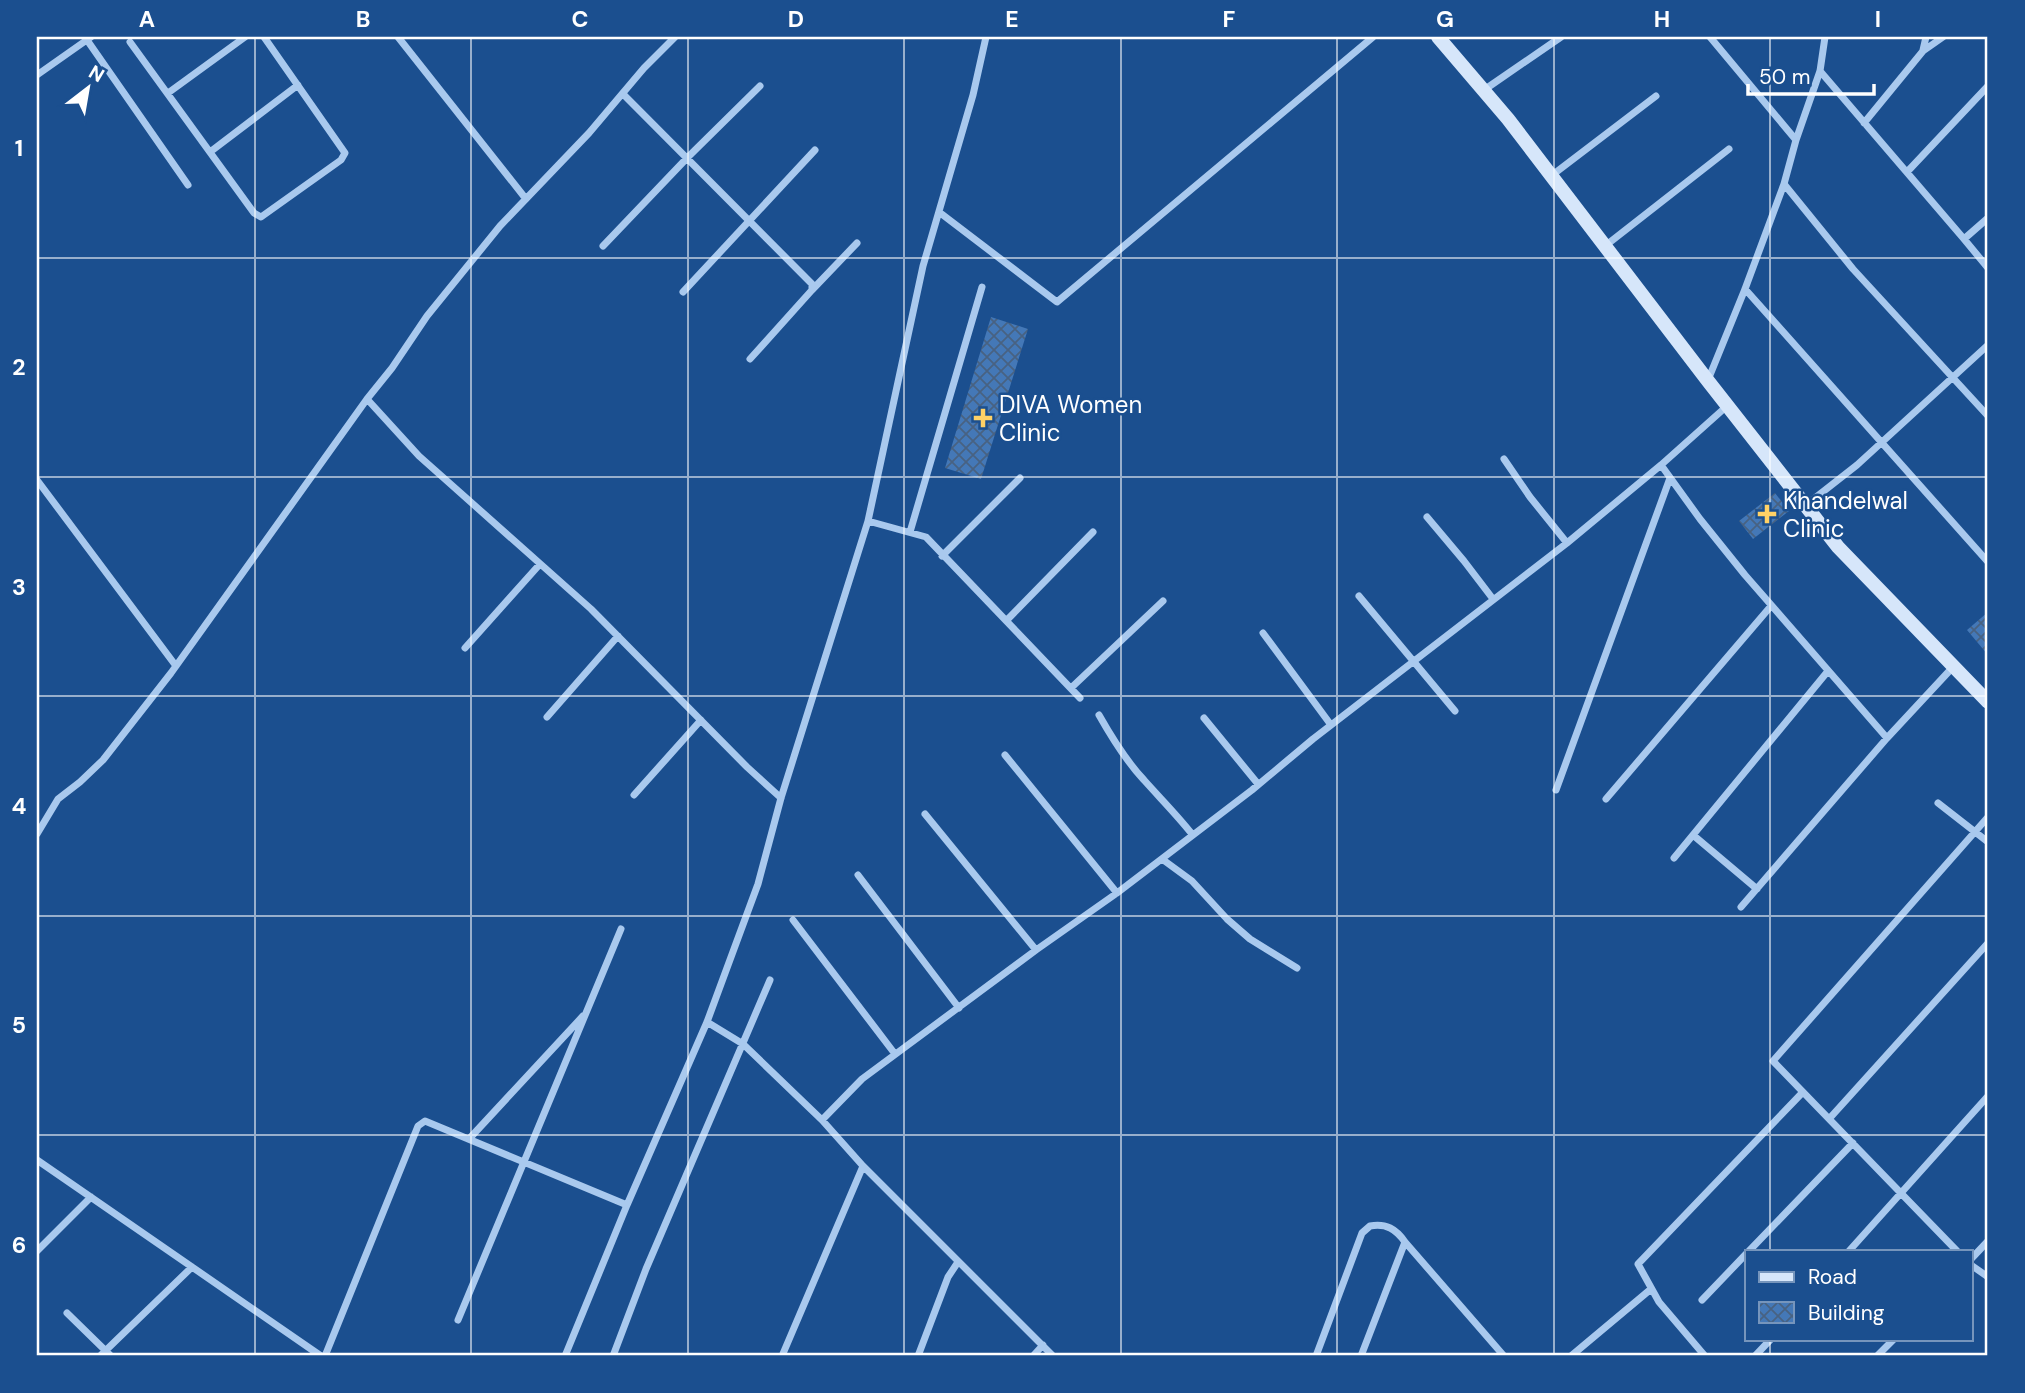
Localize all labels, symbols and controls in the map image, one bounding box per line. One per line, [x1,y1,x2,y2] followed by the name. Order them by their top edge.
[139,4,155,34] text: A
[356,4,370,34] text: B
[572,4,588,34] text: C
[788,4,804,34] text: D
[1005,4,1019,34] text: E
[1223,4,1236,34] text: F
[1436,4,1454,34] text: G
[1654,4,1670,34] text: H
[1875,4,1881,34] text: I
[52,52,122,122] north arrow
[1748,52,1874,96] scale bar
[84,60,109,88] text: N
[1759,63,1810,91] text: 50 m
[15,133,23,163] text: 1
[12,352,26,382] text: 2
[999,389,1142,448] place label: DIVA Women Clinic
[973,408,993,428] marker: DIVA Women Clinic
[1783,485,1908,544] place label: Khandelwal Clinic
[1757,504,1777,524] marker: Khandelwal Clinic
[12,572,26,602] text: 3
[12,791,27,821] text: 4
[12,1010,26,1040] text: 5
[12,1230,26,1260] text: 6
[1745,1250,1972,1340] legend
[1808,1263,1857,1291] text: Road
[1808,1299,1885,1327] text: Building

